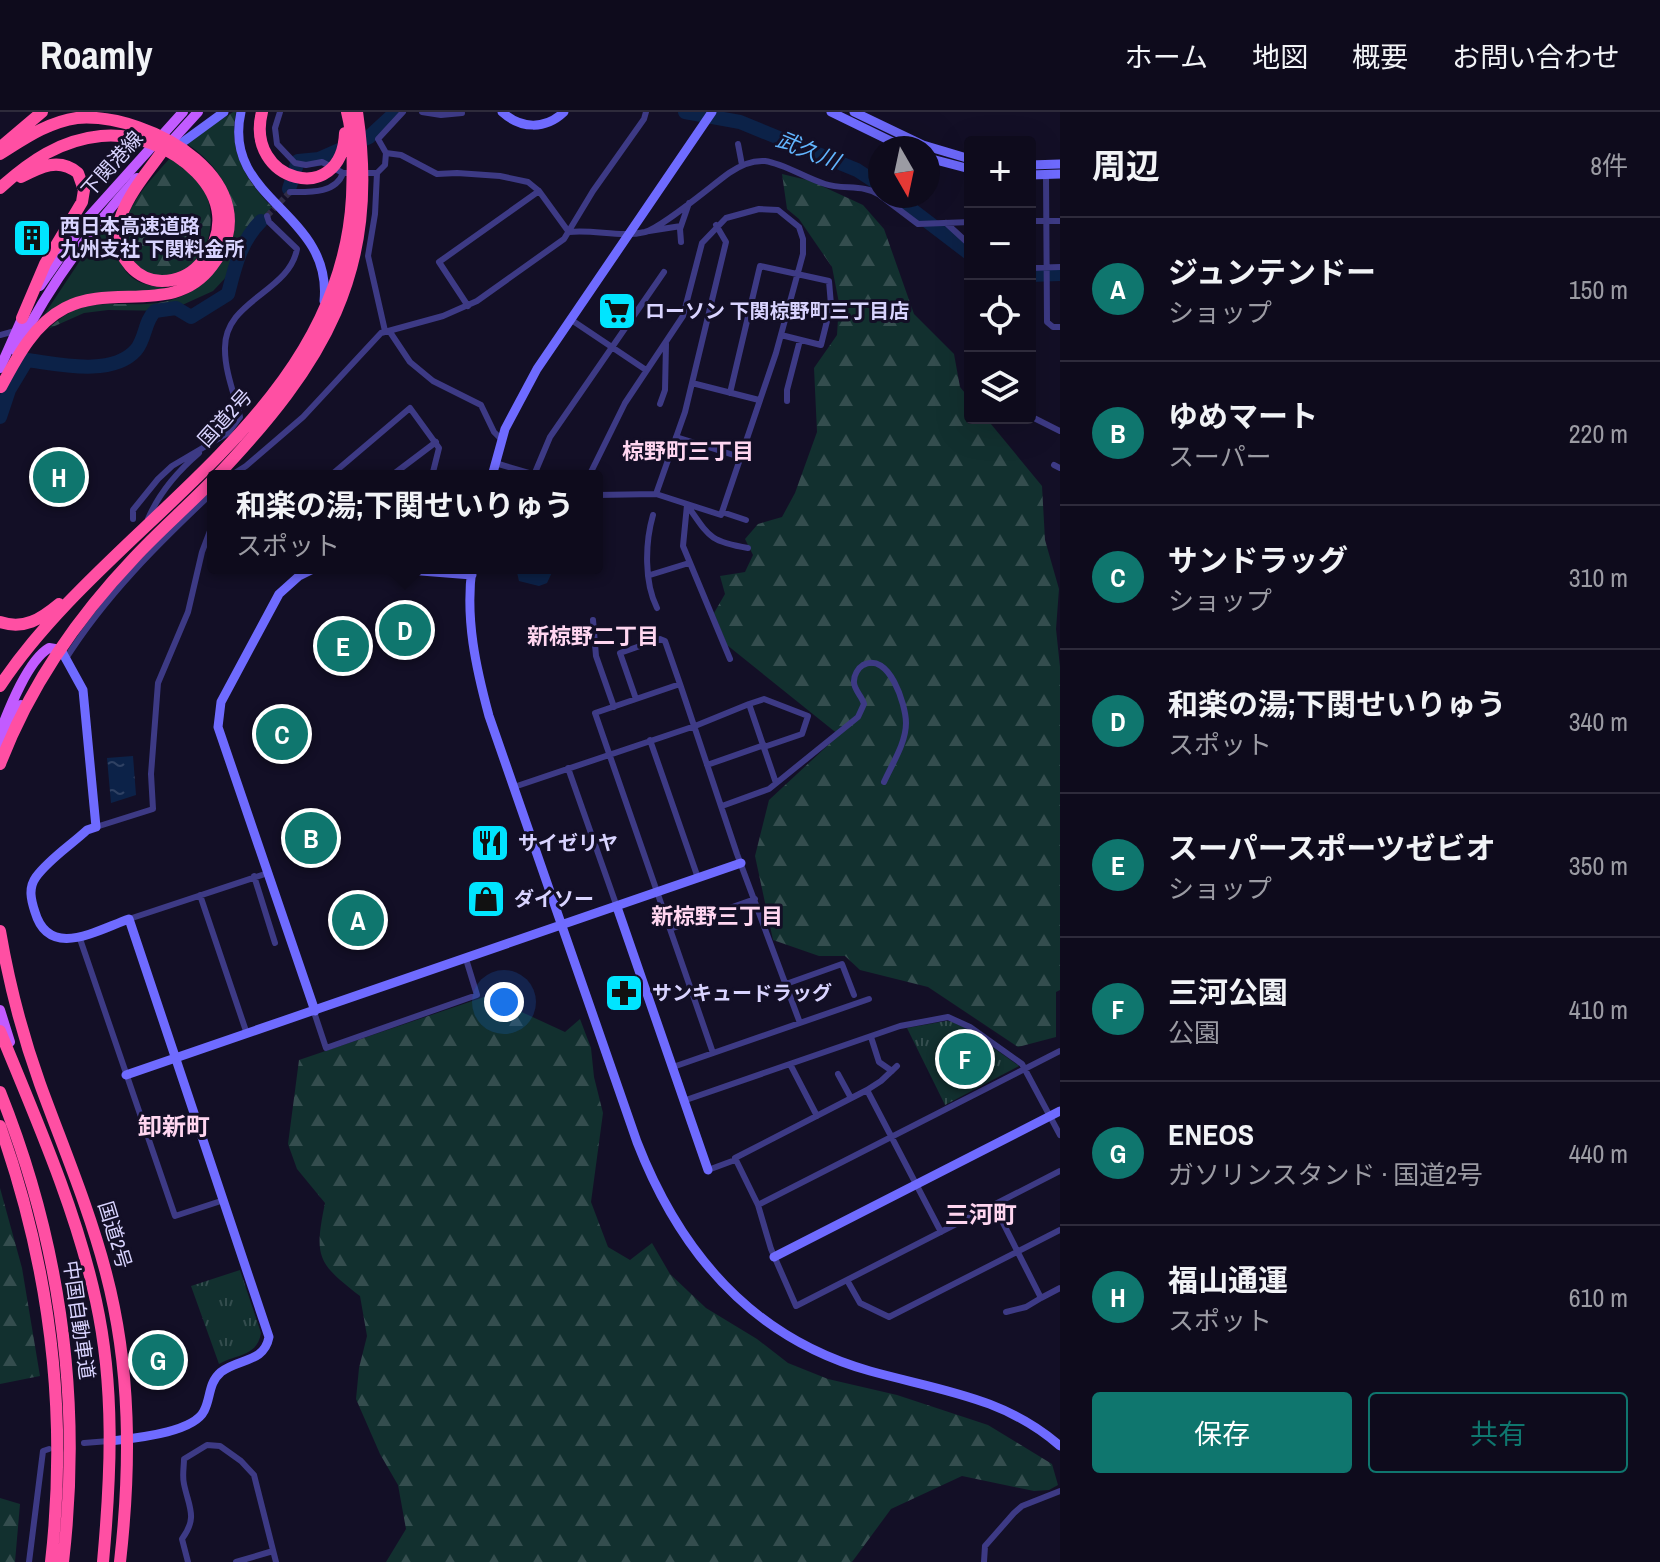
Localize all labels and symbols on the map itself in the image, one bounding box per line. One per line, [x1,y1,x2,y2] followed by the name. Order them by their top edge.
[772,124,846,177] water label: 武久川
[75,125,148,202] street label: 下関港線
[868,136,940,208] north arrow
[60,212,245,262] place label: 西日本高速道路 九州支社 下関料金所
[11,217,53,259] building icon: 西日本高速道路 九州支社 下関料金所
[596,290,638,332] supermarket icon: ローソン 下関椋野町三丁目店
[645,297,910,324] place label: ローソン 下関椋野町三丁目店
[191,383,258,452] street label: 国道2号
[622,436,754,466] district label: 椋野町三丁目
[33,447,85,507] pin: H
[379,600,431,660] pin: D
[317,616,369,676] pin: E
[527,621,659,651] district label: 新椋野二丁目
[256,704,308,764] pin: C
[285,808,337,868] pin: B
[469,822,511,864] restaurant icon: サイゼリヤ
[518,829,618,856] place label: サイゼリヤ
[465,878,507,920] shop icon: ダイソー
[514,885,594,912] place label: ダイソー
[332,890,384,950] pin: A
[651,901,783,931] district label: 新椋野三丁目
[603,972,645,1014] pharmacy icon: サンキュードラッグ
[652,979,832,1006] place label: サンキュードラッグ
[484,982,524,1022] your location
[939,1029,991,1089] pin: F
[138,1110,210,1142] district label: 卸新町
[92,1198,138,1272] street label: 国道2号
[945,1198,1017,1230] district label: 三河町
[58,1259,101,1381] street label: 中国自動車道
[132,1330,184,1390] pin: G

